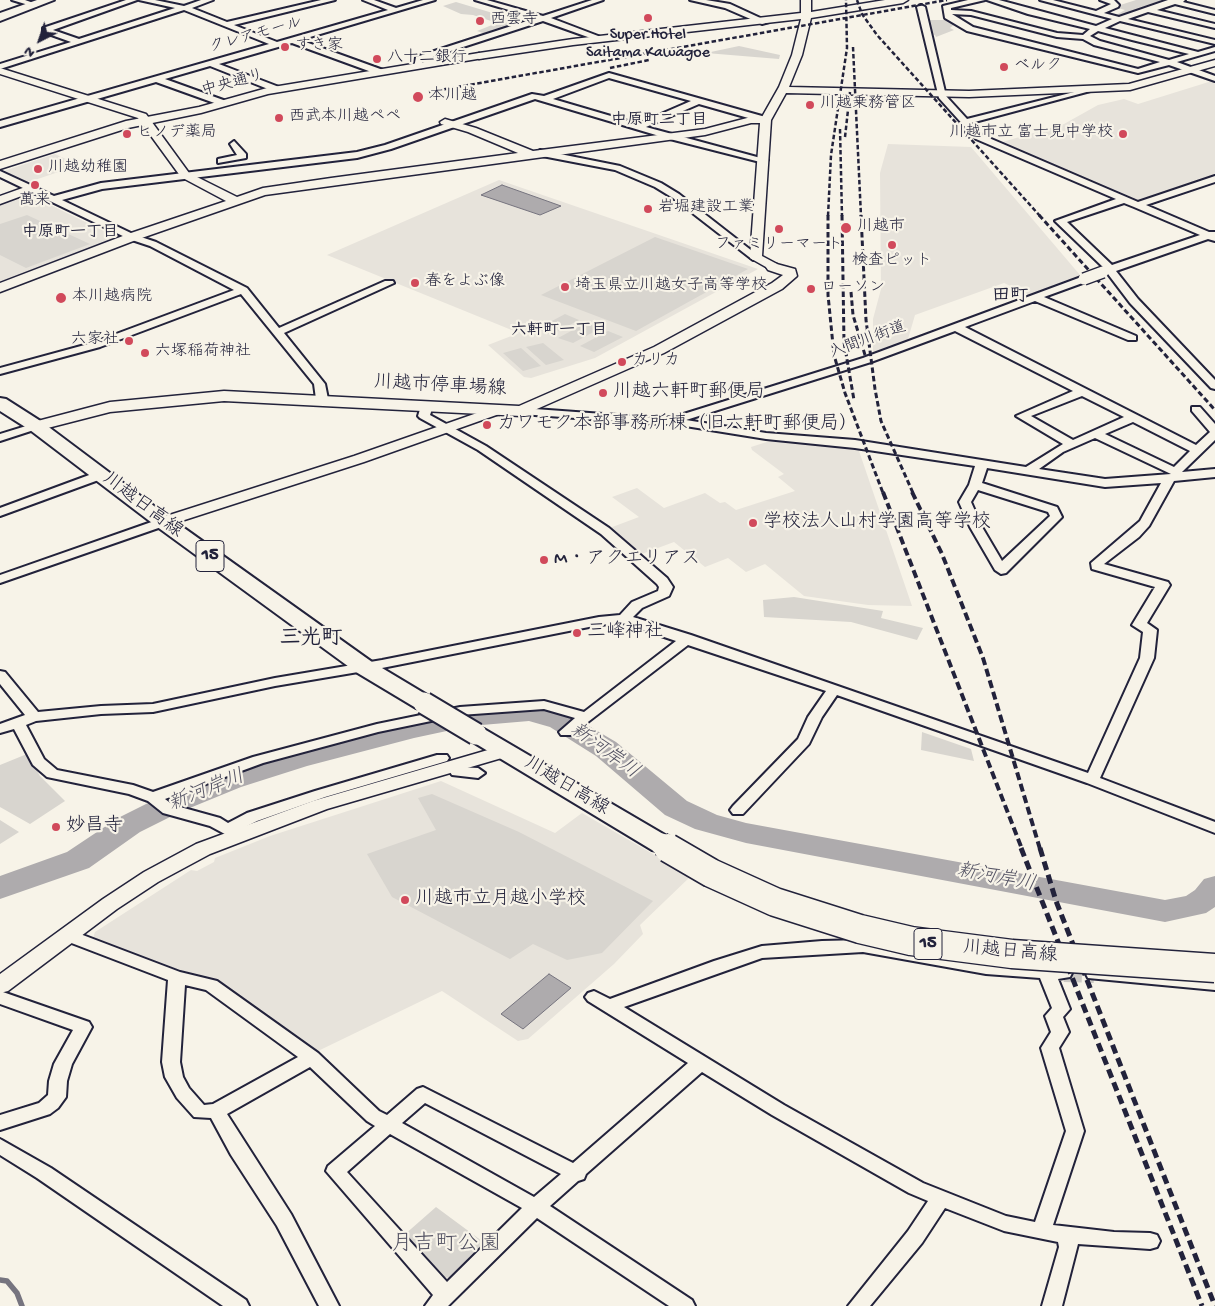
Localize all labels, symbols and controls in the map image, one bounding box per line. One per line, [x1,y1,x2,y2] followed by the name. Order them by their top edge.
[490,11,538,31] place label: 西雲寺
[642,12,654,24] marker: Super Hotel Saitama Kawagoe
[207,14,305,58] street label: クレアモール
[15,15,65,65] north arrow
[474,15,486,27] marker: 西雲寺
[586,26,710,64] place label: Super Hotel Saitama Kawagoe
[295,37,343,57] place label: すき家
[279,41,291,53] marker: すき家
[21,42,39,61] text: N
[387,49,467,69] place label: 八十二銀行
[371,53,383,65] marker: 八十二銀行
[1014,57,1062,77] place label: ベルク
[998,61,1010,73] marker: ベルク
[200,66,266,102] street label: 中央通り
[429,87,477,107] place label: 本川越
[411,90,425,104] marker: 本川越
[820,95,916,115] place label: 川越乗務管区
[804,99,816,111] marker: 川越乗務管区
[289,108,401,128] place label: 西武本川越ペペ
[273,112,285,124] marker: 西武本川越ペペ
[611,112,707,132] district label: 中原町二丁目
[137,124,217,144] place label: ヒノデ薬局
[949,124,1113,144] place label: 川越市立 富士見中学校
[121,128,133,140] marker: ヒノデ薬局
[1117,128,1129,140] marker: 川越市立 富士見中学校
[48,159,128,179] place label: 川越幼稚園
[32,163,44,175] marker: 川越幼稚園
[29,179,41,191] marker: 萬来
[19,192,51,212] place label: 萬来
[658,199,754,219] place label: 岩堀建設工業
[642,203,654,215] marker: 岩堀建設工業
[857,218,905,238] place label: 川越市
[839,221,853,235] marker: 川越市
[773,223,785,235] marker: ファミリーマート
[22,224,118,244] district label: 中原町一丁目
[715,236,843,256] place label: ファミリーマート
[886,239,898,251] marker: 検査ピット
[852,252,932,272] place label: 検査ピット
[425,273,505,293] place label: 春をよぶ像
[409,277,421,289] marker: 春をよぶ像
[575,277,767,297] place label: 埼玉県立川越女子高等学校
[821,279,885,299] place label: ローソン
[559,281,571,293] marker: 埼玉県立川越女子高等学校
[805,283,817,295] marker: ローソン
[992,286,1028,308] district label: 田町
[72,288,152,308] place label: 本川越病院
[54,291,68,305] marker: 本川越病院
[827,318,909,364] street label: 入間川街道
[511,322,607,342] district label: 六軒町一丁目
[71,331,119,351] place label: 六家社
[123,335,135,347] marker: 六家社
[155,343,251,363] place label: 六塚稲荷神社
[139,347,151,359] marker: 六塚稲荷神社
[632,352,680,372] place label: カリカ
[616,356,628,368] marker: カリカ
[373,372,507,402] street label: 川越市停車場線
[613,382,765,404] place label: 川越六軒町郵便局
[597,387,609,399] marker: 川越六軒町郵便局
[497,414,858,436] place label: カワモク本部事務所棟（旧六軒町郵便局）
[481,419,493,431] marker: カワモク本部事務所棟（旧六軒町郵便局）
[97,468,187,544] street label: 川越日高線
[763,512,991,534] place label: 学校法人山村学園高等学校
[747,517,759,529] marker: 学校法人山村学園高等学校
[196,540,224,572] road number: 15
[554,549,700,571] place label: M・アクエリアス
[538,554,550,566] marker: M・アクエリアス
[587,622,663,644] place label: 三峰神社
[280,627,342,653] district label: 三光町
[571,627,583,639] marker: 三峰神社
[565,719,643,785] water label: 新河岸川
[519,753,613,821] street label: 川越日高線
[165,766,249,818] water label: 新河岸川
[66,816,123,838] place label: 妙昌寺
[50,821,62,833] marker: 妙昌寺
[954,860,1038,898] water label: 新河岸川
[415,889,586,911] place label: 川越市立月越小学校
[399,894,411,906] marker: 川越市立月越小学校
[914,929,942,960] road number: 15
[962,938,1058,968] street label: 川越日高線
[391,1233,501,1259] park label: 月吉町公園

